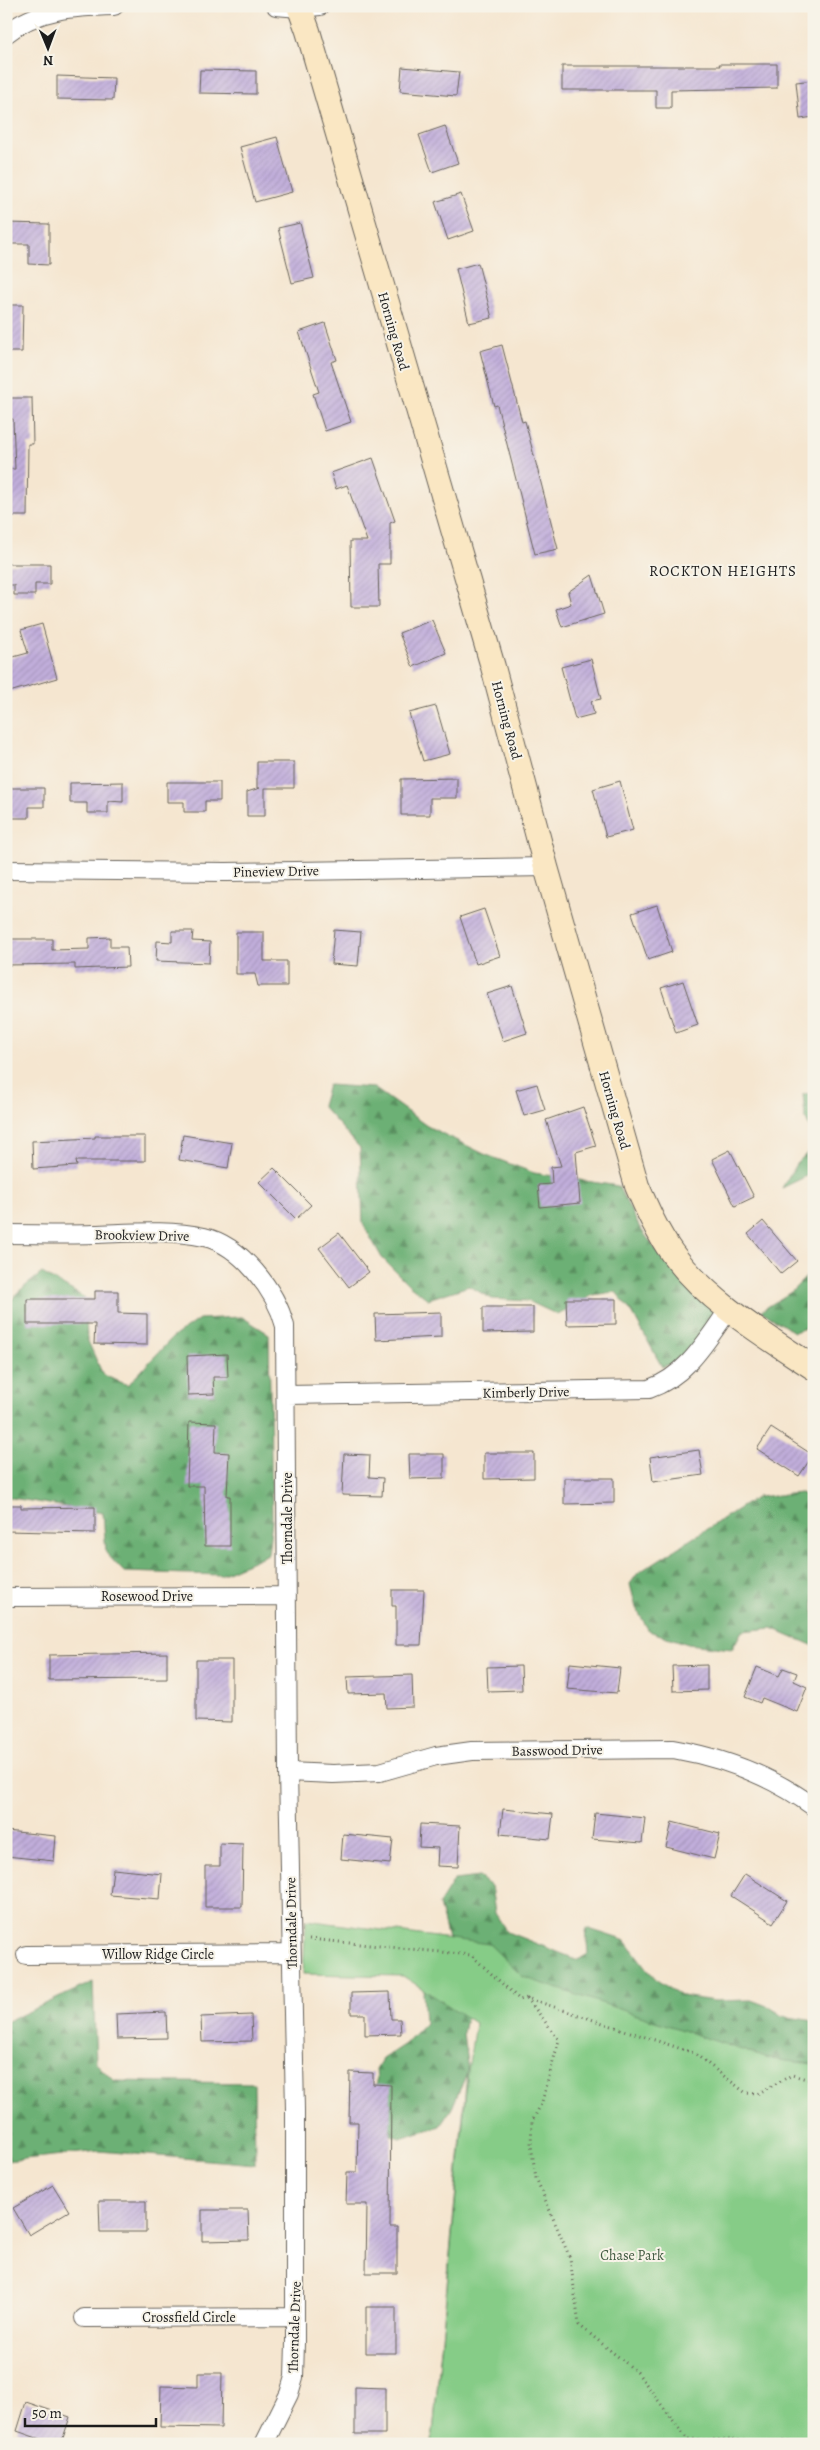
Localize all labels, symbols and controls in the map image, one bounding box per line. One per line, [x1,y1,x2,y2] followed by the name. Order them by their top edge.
[22,22,72,72] north arrow
[43,51,53,70] text: N
[373,290,414,373] street label: Horning Road
[649,561,797,581] district label: ROCKTON HEIGHTS
[487,679,526,762] street label: Horning Road
[233,861,319,882] street label: Pineview Drive
[594,1069,635,1152] street label: Horning Road
[94,1225,190,1246] street label: Brookview Drive
[482,1382,570,1403] street label: Kimberly Drive
[278,1472,297,1564] street label: Thorndale Drive
[101,1587,193,1606] street label: Rosewood Drive
[511,1740,603,1761] street label: Basswood Drive
[281,1877,302,1969] street label: Thorndale Drive
[101,1945,214,1964] street label: Willow Ridge Circle
[600,2246,664,2265] park label: Chase Park
[283,2281,306,2373] street label: Thorndale Drive
[142,2308,236,2327] street label: Crossfield Circle
[25,2395,156,2427] scale bar
[32,2403,62,2423] text: 50 m

